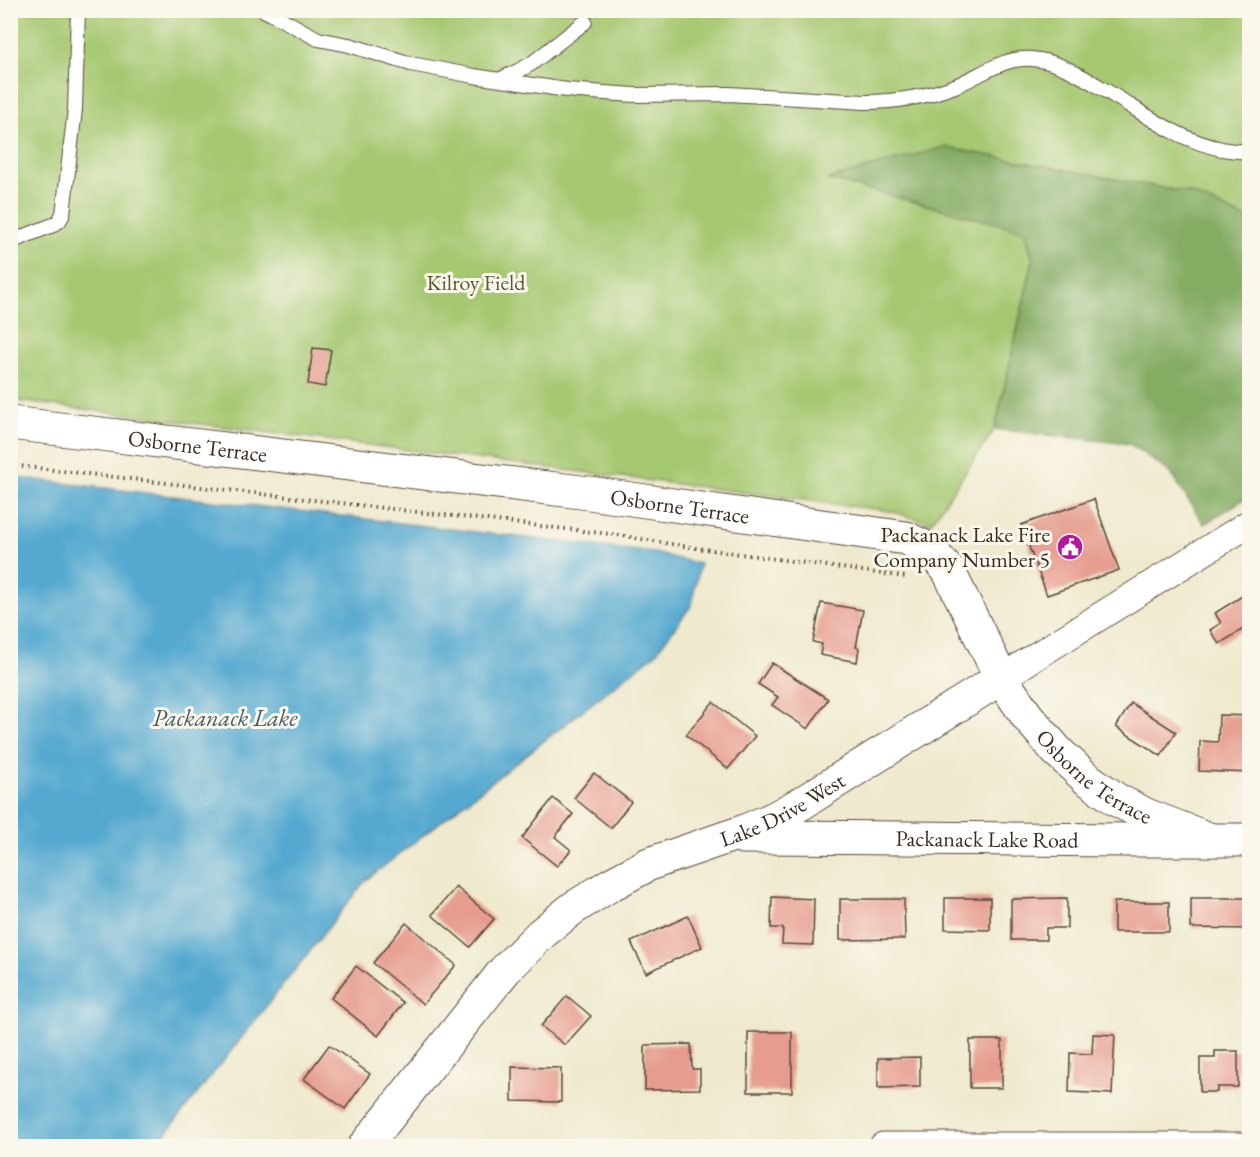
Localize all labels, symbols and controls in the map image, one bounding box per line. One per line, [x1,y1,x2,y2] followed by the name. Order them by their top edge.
[426,268,526,297] park label: Kilroy Field
[126,423,269,469] street label: Osborne Terrace
[609,482,751,531] street label: Osborne Terrace
[873,520,1050,574] place label: Packanack Lake Fire Company Number 5
[1055,532,1085,562] public building icon: Packanack Lake Fire Company Number 5
[152,702,298,733] water label: Packanack Lake
[1030,723,1156,831] street label: Osborne Terrace
[716,766,850,854] street label: Lake Drive West
[895,824,1079,855] street label: Packanack Lake Road

